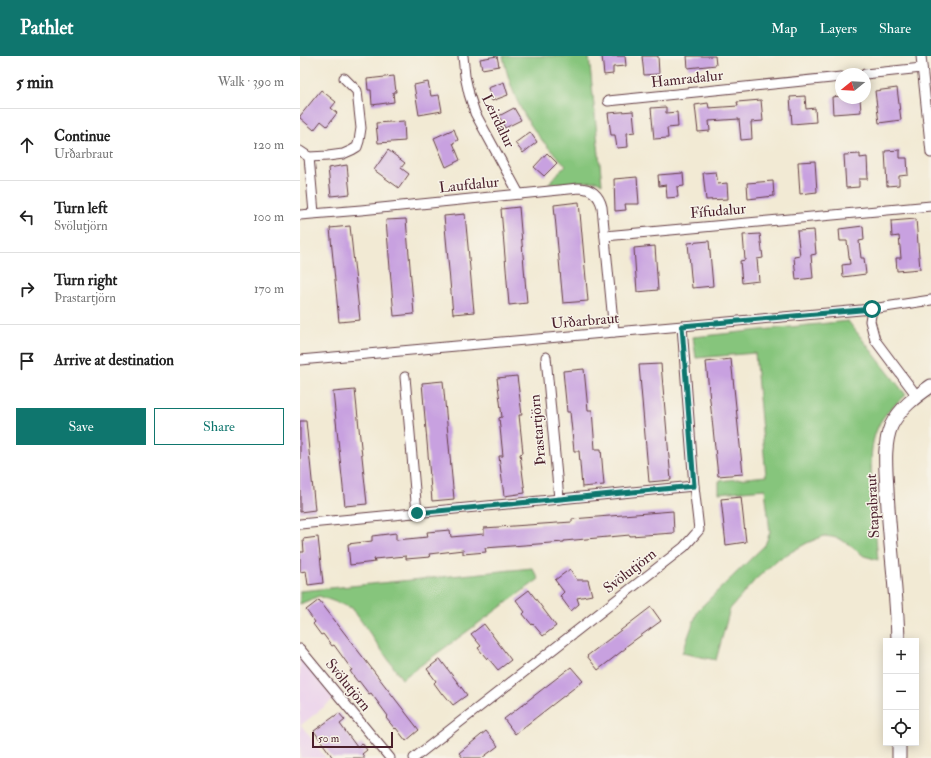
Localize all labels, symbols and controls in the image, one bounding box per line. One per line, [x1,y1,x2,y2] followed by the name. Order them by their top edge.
[20,16,74,40] text: Pathlet
[771,20,797,37] text: Map
[819,20,857,37] text: Layers
[879,20,911,37] text: Share
[650,66,724,92] street label: Hamradalur
[835,68,871,104] north arrow
[16,72,54,93] text: 5 min
[218,74,284,90] text: Walk · 390 m
[477,91,519,151] street label: Leirdalur
[54,127,110,146] text: Continue
[16,134,38,156] icon: ahead
[253,137,284,153] text: 120 m
[54,146,113,162] text: Urðarbraut
[438,172,500,198] street label: Laufdalur
[54,199,108,218] text: Turn left
[689,199,747,223] street label: Fífudalur
[16,206,38,228] icon: left
[253,209,284,225] text: 100 m
[54,218,108,234] text: Svölutjörn
[54,271,117,290] text: Turn right
[16,278,38,300] icon: right
[254,281,284,297] text: 170 m
[54,290,116,306] text: Þrastartjörn
[863,300,881,318] route start
[550,309,620,333] street label: Urðarbraut
[16,350,38,372] icon: arrive
[54,351,174,370] text: Arrive at destination
[525,393,551,466] street label: Þrastartjörn
[16,408,146,445] button: Save
[154,408,284,445] button: Share
[862,473,885,539] street label: Stapabraut
[408,504,426,522] route end
[600,544,661,598] street label: Svölutjörn
[883,638,919,746] map controls
[883,638,919,674] button: +
[321,655,375,715] street label: Svölutjörn
[883,674,919,710] button: −
[883,710,919,746] button: locate
[312,730,393,749] scale bar
[318,732,339,745] text: 50 m

